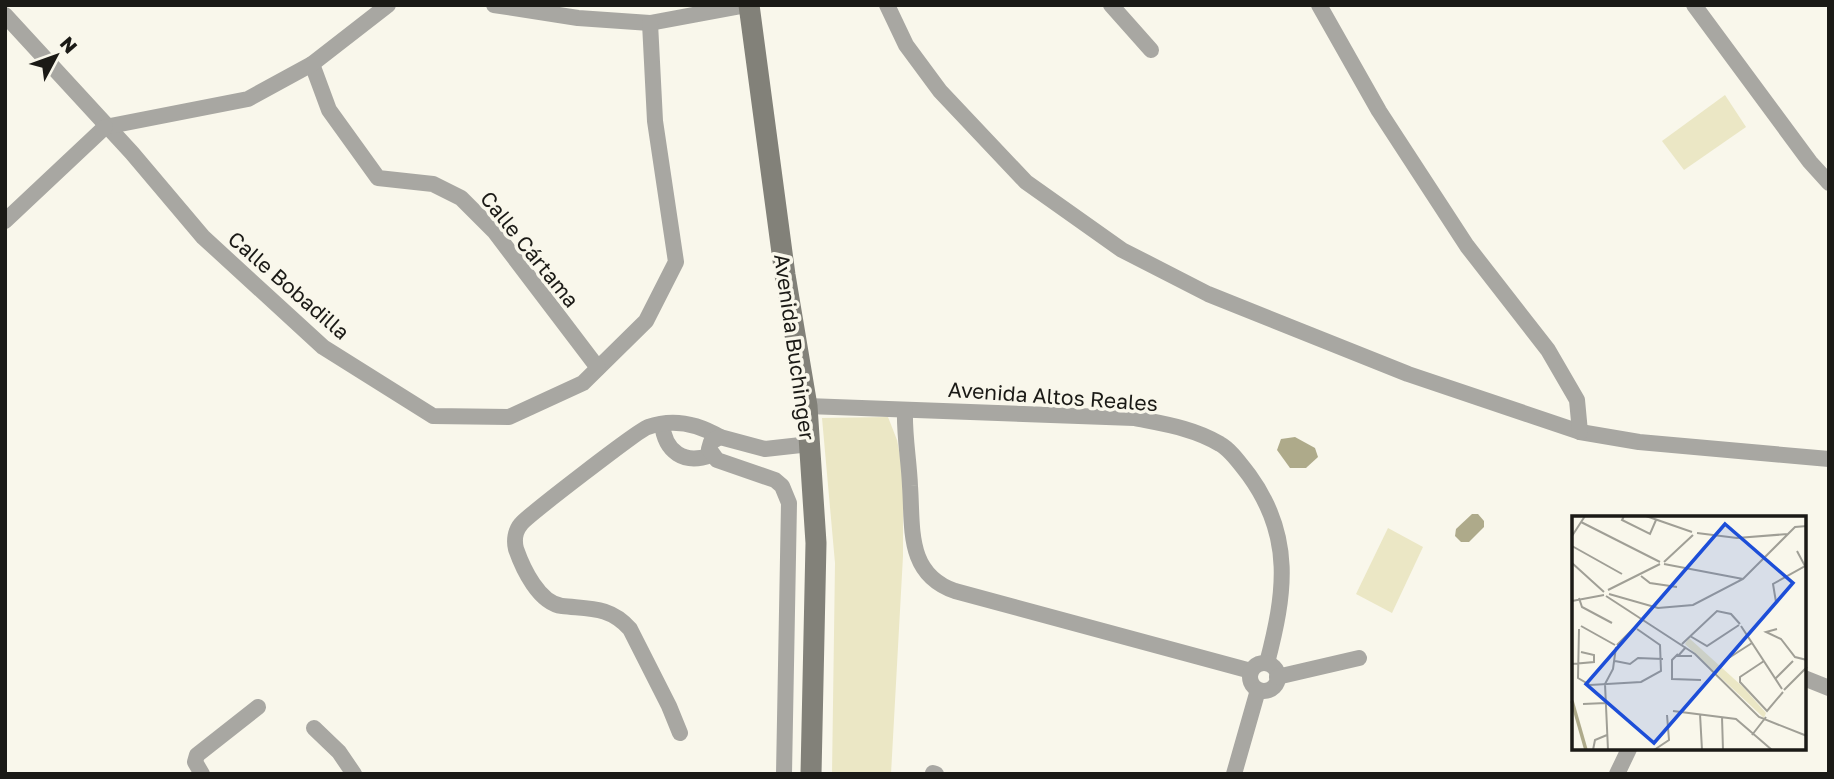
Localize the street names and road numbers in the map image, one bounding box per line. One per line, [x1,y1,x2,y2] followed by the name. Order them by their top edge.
[475,186,585,312] street label: Calle Cártama
[223,225,355,345] street label: Calle Bobadilla
[769,252,821,442] street label: Avenida Buchinger
[947,376,1159,416] street label: Avenida Altos Reales

